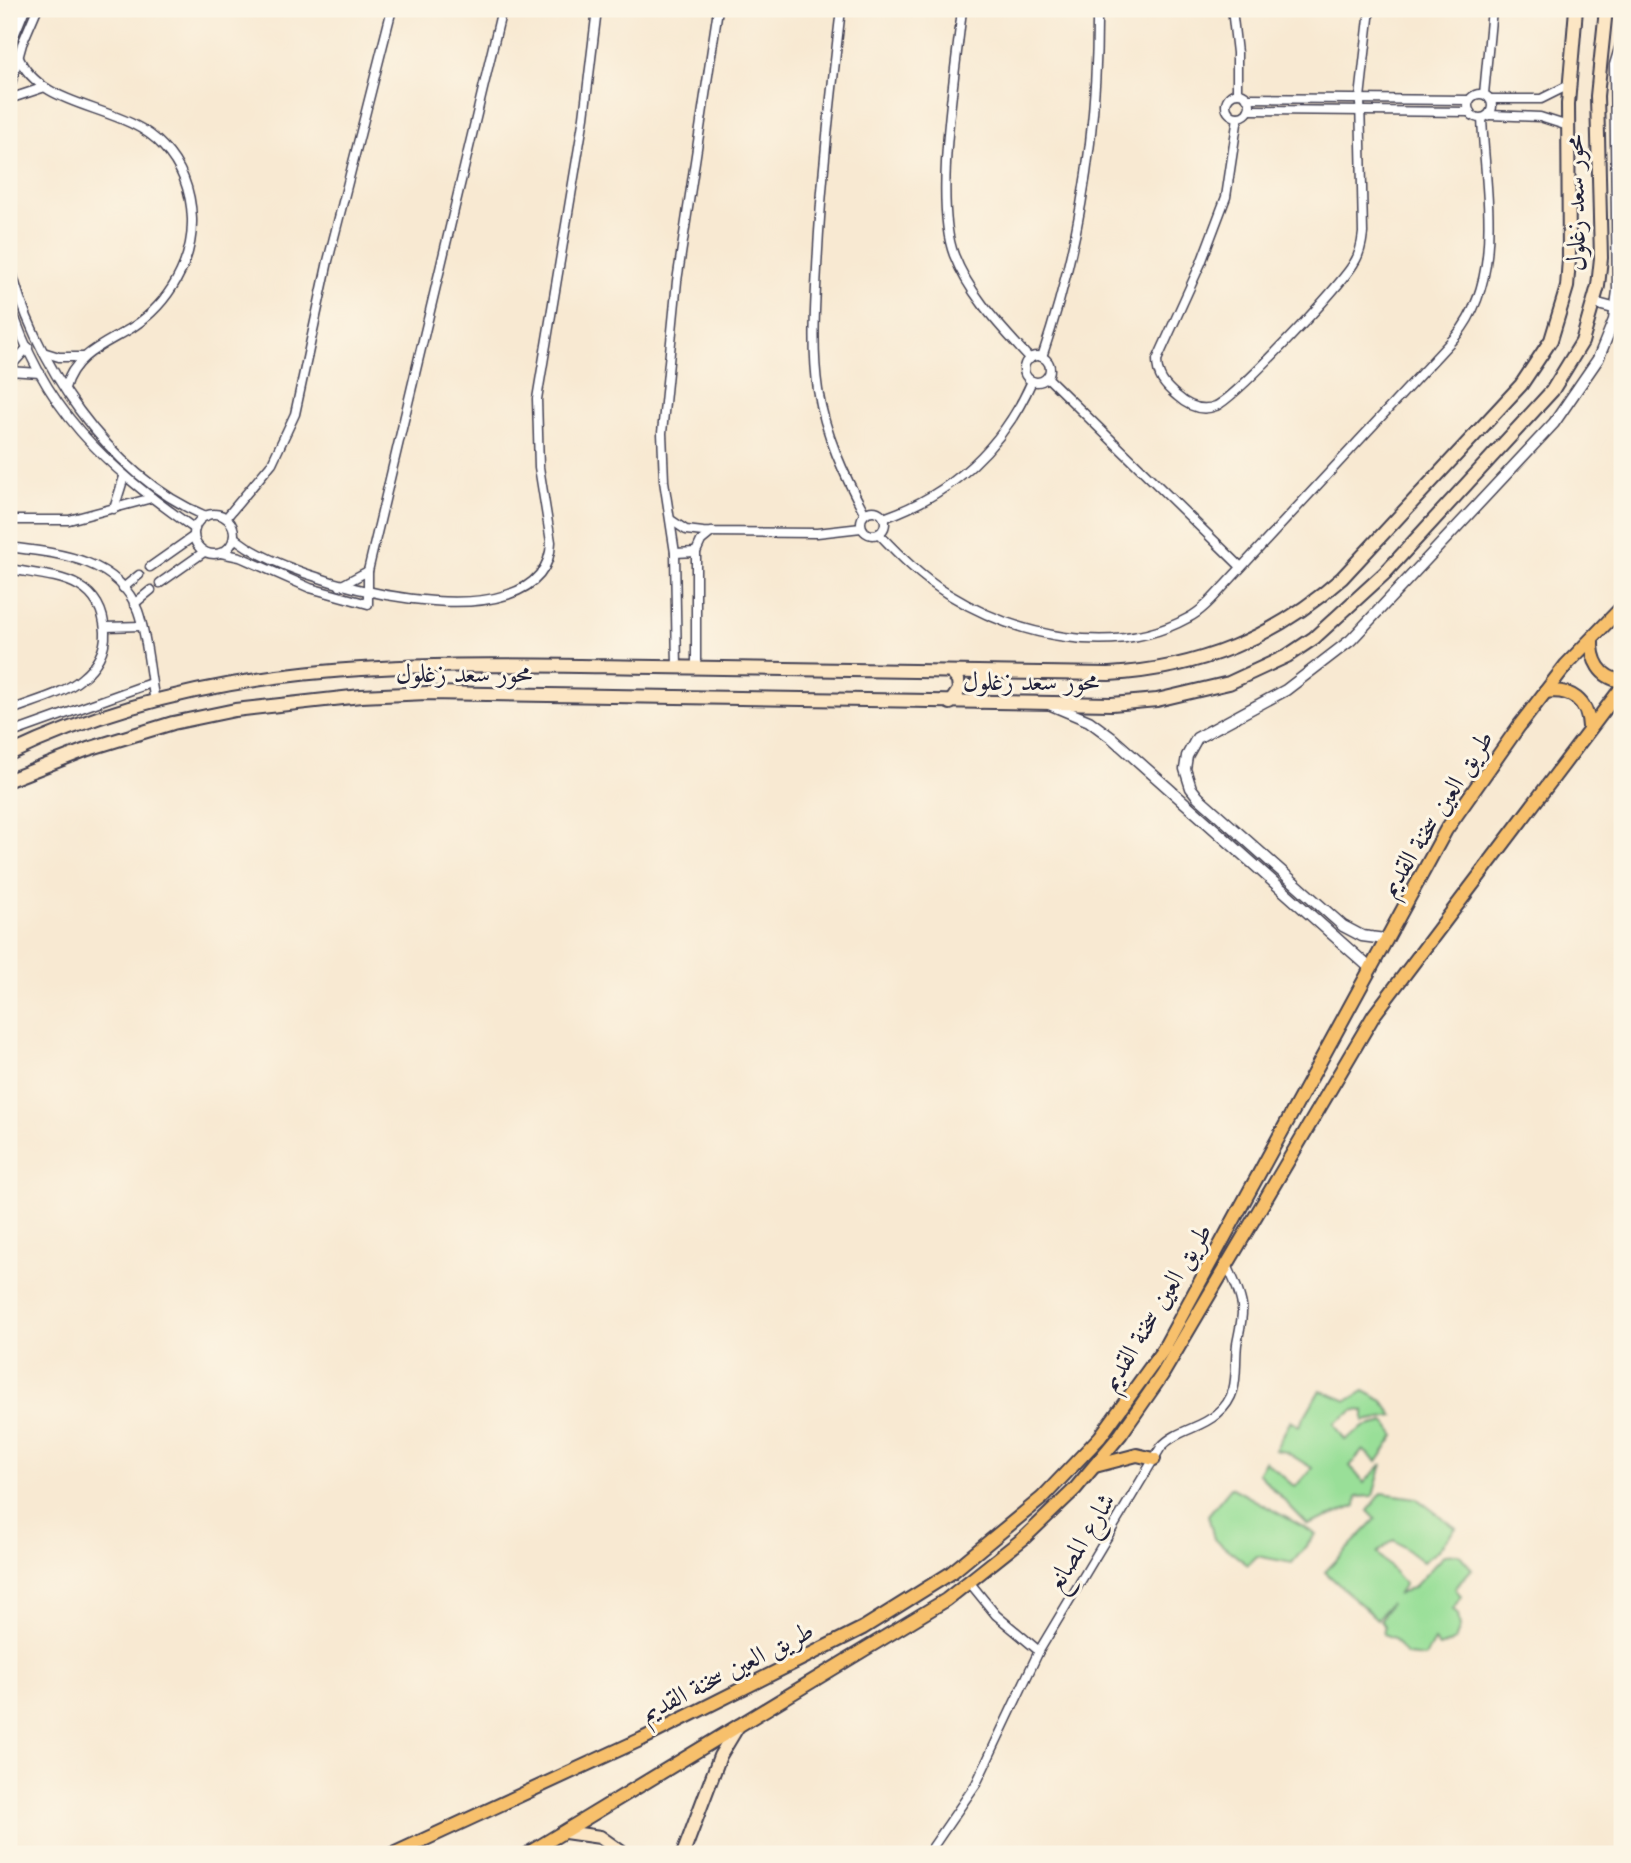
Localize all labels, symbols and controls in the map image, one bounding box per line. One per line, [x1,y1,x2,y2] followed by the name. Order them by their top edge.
[1557,134,1594,272] street label: محور سعد زغلول
[396,656,533,691] street label: محور سعد زغلول
[963,664,1100,699] street label: محور سعد زغلول
[1371,723,1506,906] street label: طريق العين سخنة القديم
[1092,1217,1225,1400] street label: طريق العين سخنة القديم
[1037,1486,1129,1601] street label: شارع المصانع
[635,1613,822,1735] street label: طريق العين سخنة القديم

